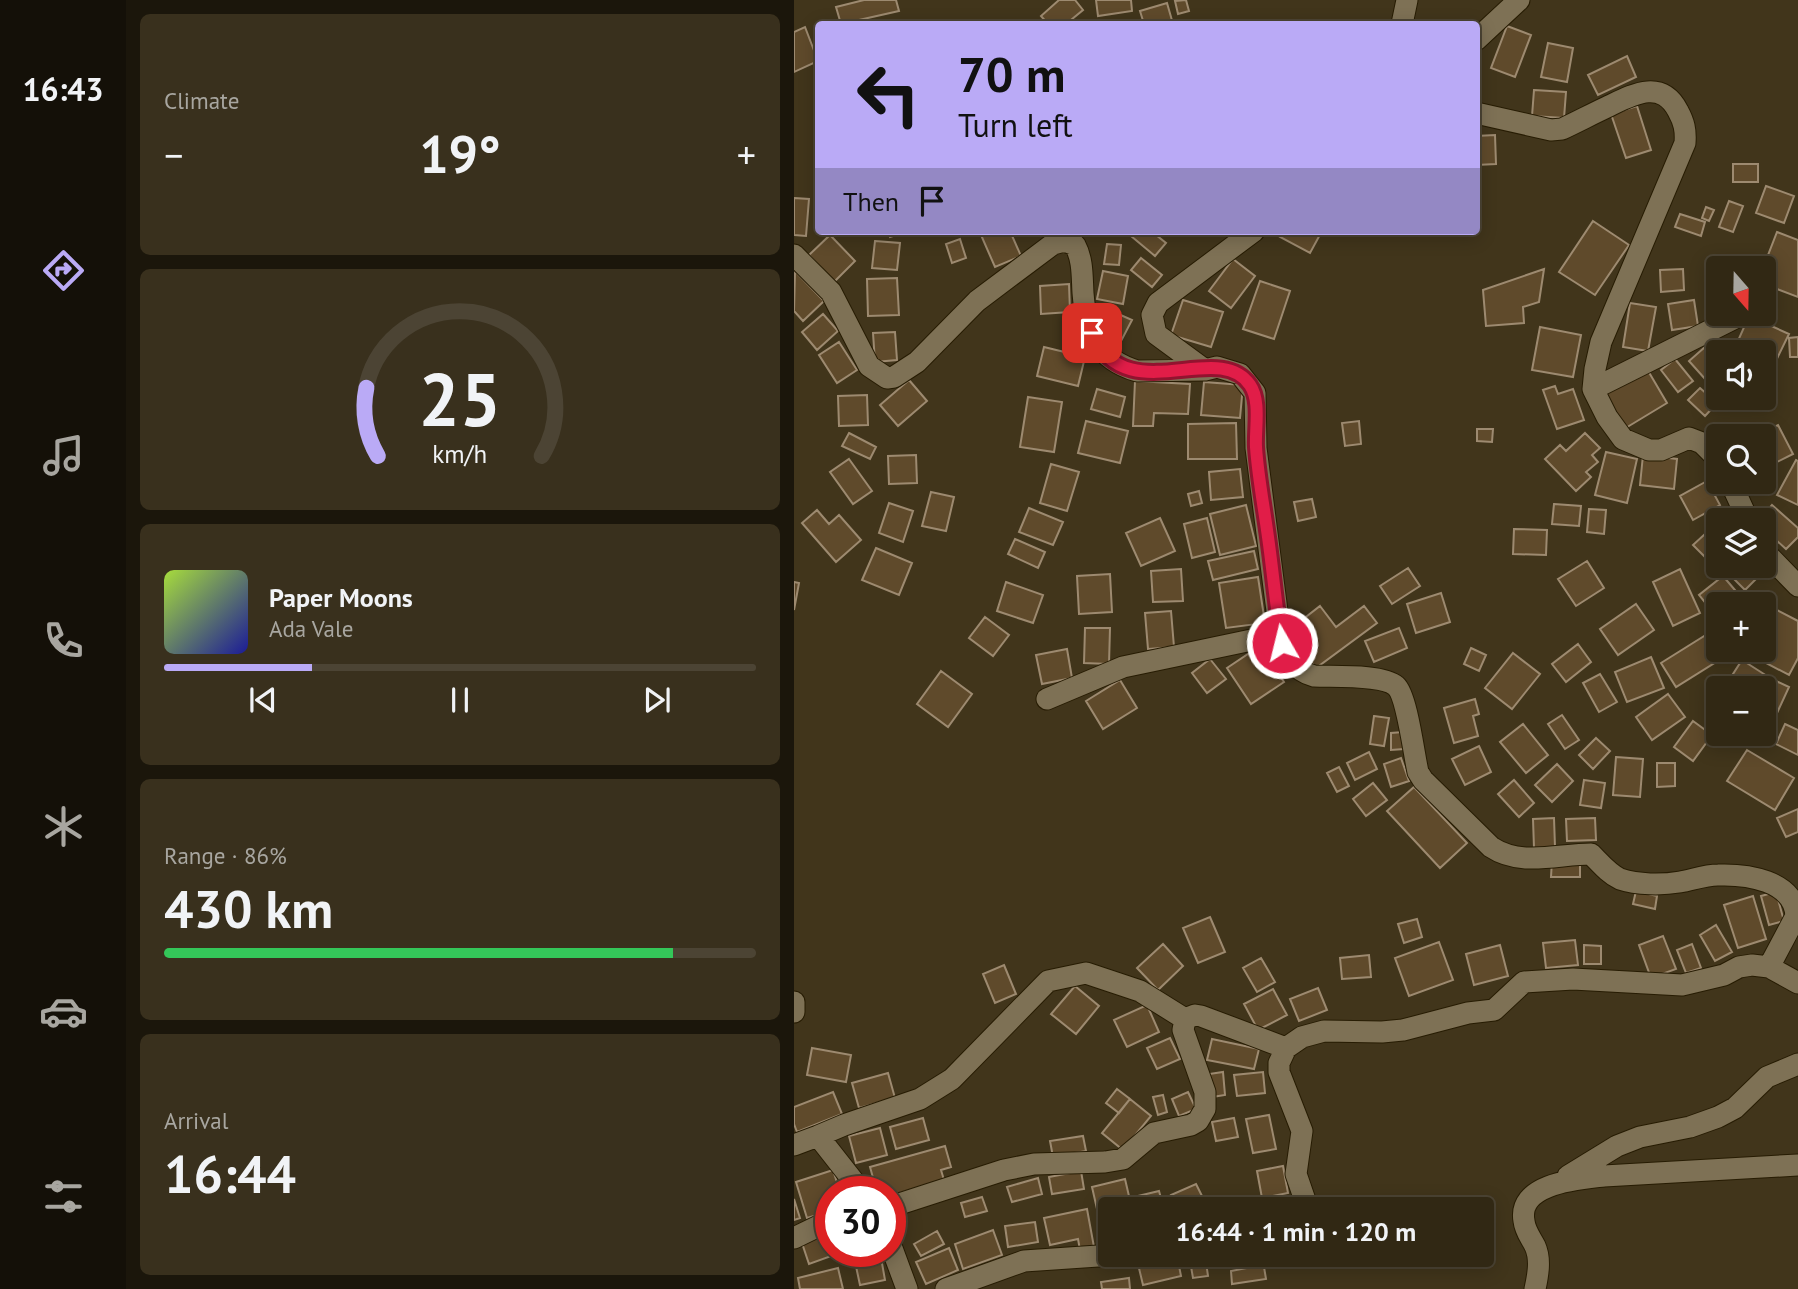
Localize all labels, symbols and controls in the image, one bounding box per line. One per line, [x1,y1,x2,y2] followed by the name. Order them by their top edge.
[958,42,1065,106] text: 70 m
[843,49,934,140] icon: left
[22,68,104,110] text: 16:43
[164,86,239,115] text: Climate
[958,104,1073,146] text: Turn left
[419,120,501,187] text: 19°
[164,130,183,179] text: −
[737,130,756,179] text: +
[913,182,951,220] icon: arrive
[843,185,899,218] text: Then
[39,246,88,295] icon: directions
[1706,256,1776,326] north arrow
[1706,256,1776,746] map controls
[1062,303,1122,363] pin
[1073,314,1111,352] icon: arrive
[1706,340,1776,410] button: sound
[419,352,501,446] text: 25
[1706,424,1776,494] button: search
[39,431,88,480] icon: music
[433,437,487,469] text: km/h
[1706,508,1776,578] button: layers
[269,581,413,614] text: Paper Moons
[1706,592,1776,662] button: +
[1245,606,1319,680] position arrow
[269,614,353,643] text: Ada Vale
[39,616,88,665] icon: phone
[1706,676,1776,746] button: −
[244,681,282,719] icon: previous
[441,681,479,719] icon: pause
[638,681,676,719] icon: next
[39,802,88,851] icon: climate
[164,841,287,870] text: Range · 86%
[164,875,333,942] text: 430 km
[39,987,88,1036] icon: car
[164,1106,228,1135] text: Arrival
[164,1140,296,1207] text: 16:44
[39,1172,88,1221] icon: filters
[815,1176,906,1267] speed limit sign: 30
[1176,1215,1416,1248] text: 16:44 · 1 min · 120 m

